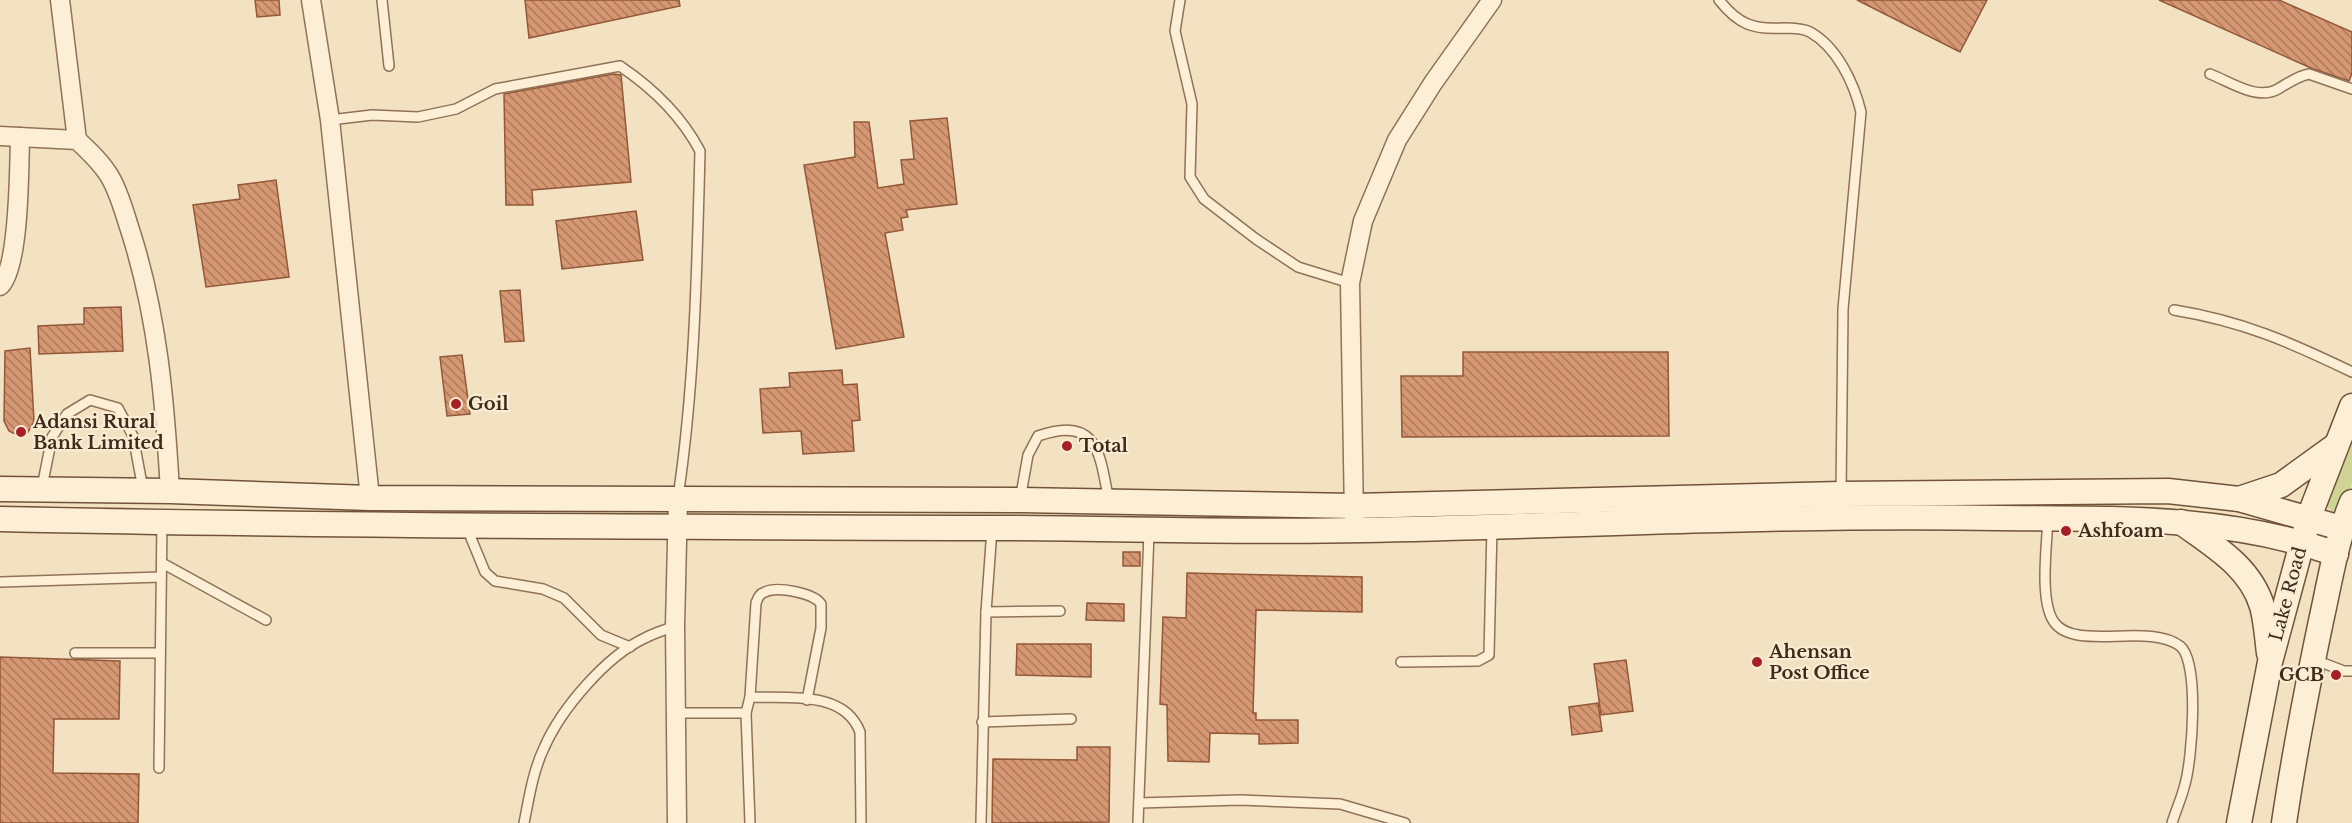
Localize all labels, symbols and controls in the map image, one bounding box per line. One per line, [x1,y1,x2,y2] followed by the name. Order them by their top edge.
[468,393,509,415] place label: Goil
[449,397,463,411] marker: Goil
[32,411,164,454] place label: Adansi Rural Bank Limited
[14,425,28,439] marker: Adansi Rural Bank Limited
[1079,435,1129,457] place label: Total
[1060,439,1074,453] marker: Total
[2077,520,2164,542] place label: Ashfoam
[2059,524,2073,538] marker: Ashfoam
[2265,544,2311,644] street label: Lake Road
[1768,641,1870,684] place label: Ahensan Post Office
[1750,655,1764,669] marker: Ahensan Post Office
[2279,664,2324,686] place label: GCB
[2329,668,2343,682] marker: GCB

